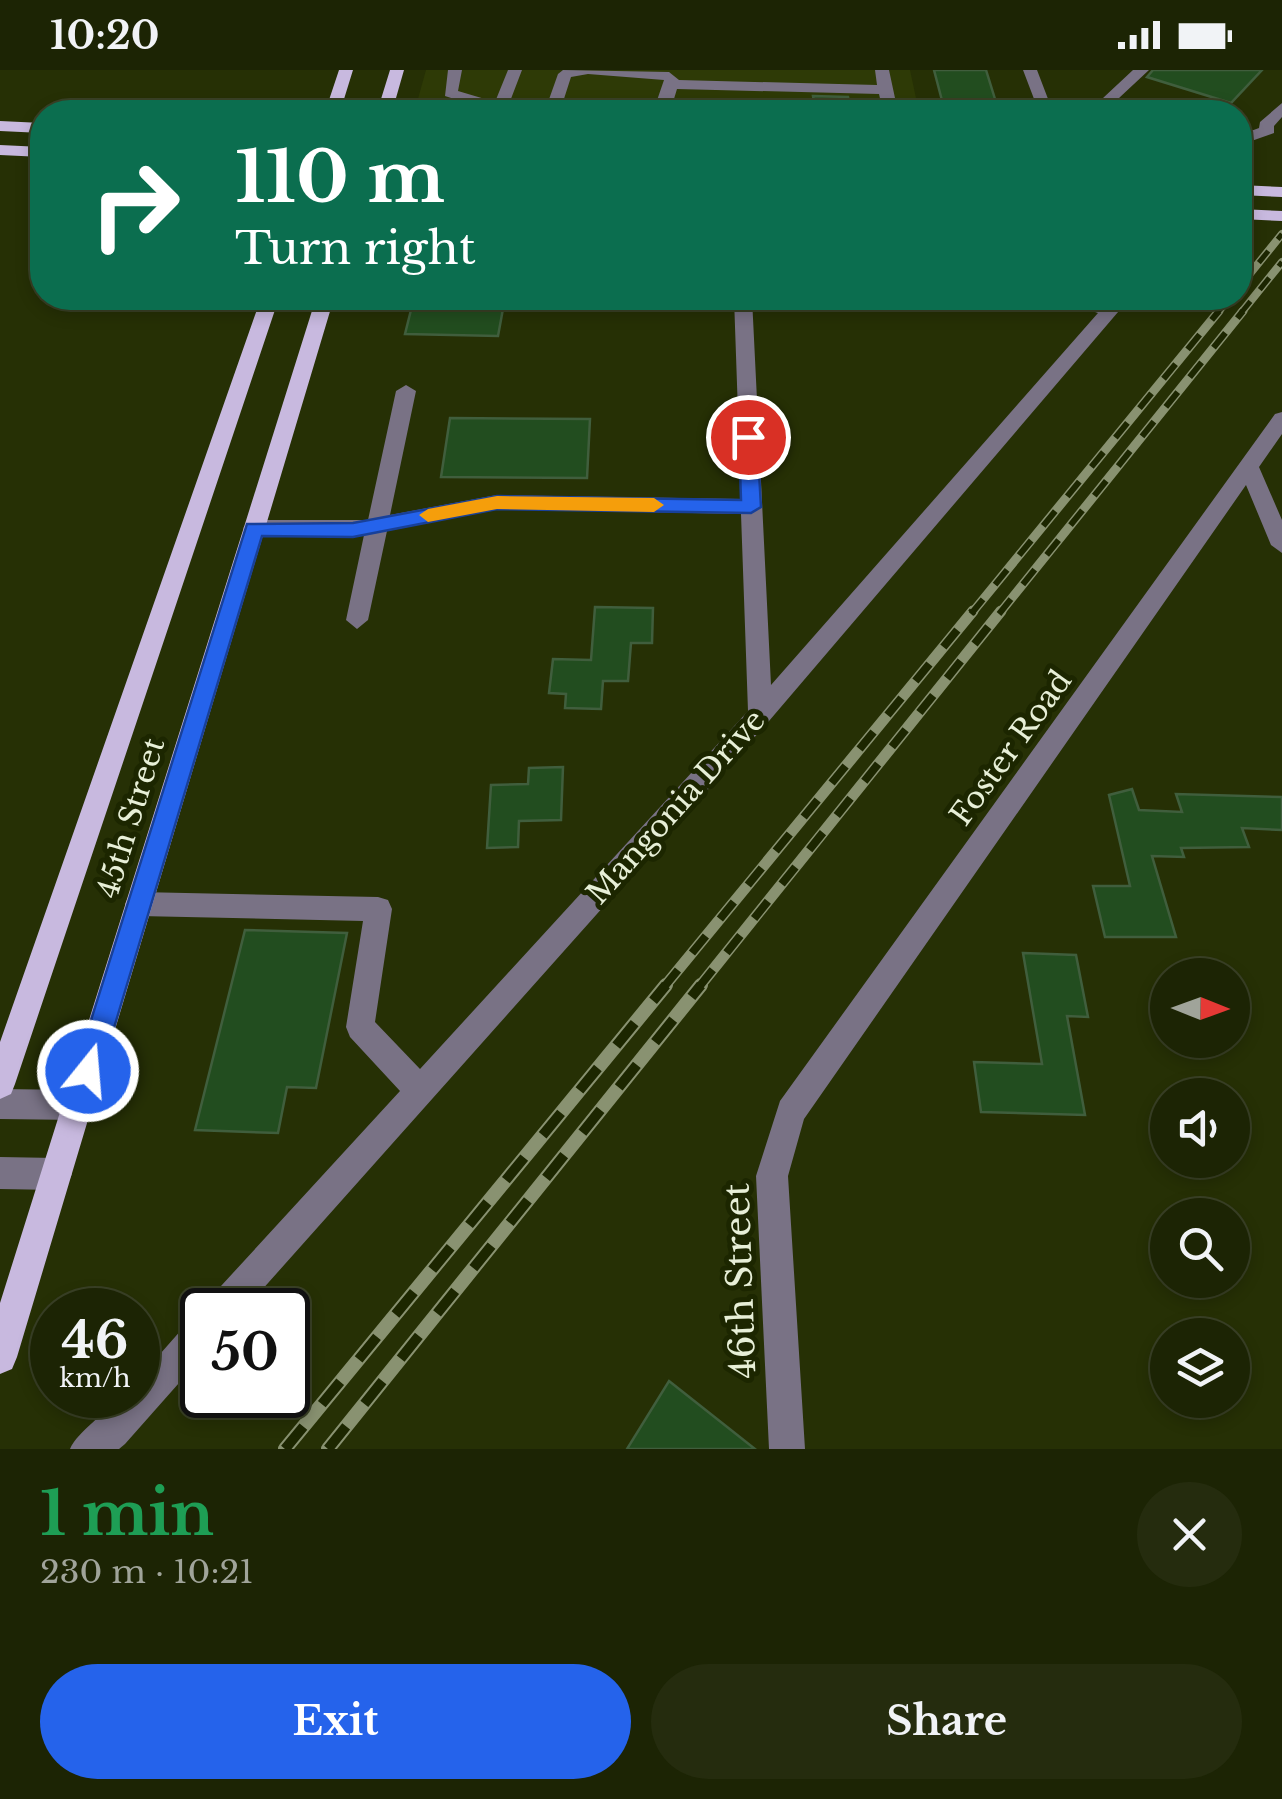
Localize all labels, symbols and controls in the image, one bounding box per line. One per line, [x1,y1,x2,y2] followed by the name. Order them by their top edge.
[50,12,159,59] text: 10:20
[235,134,445,221] text: 110 m
[70,140,200,270] icon: right
[235,220,476,276] text: Turn right
[706,395,791,480] pin
[721,410,776,465] icon: arrive
[942,663,1079,832] street label: Foster Road
[579,702,773,912] street label: Mangonia Drive
[89,733,173,902] street label: 45th Street
[1150,958,1250,1058] north arrow
[1150,958,1250,1418] map controls
[36,1019,140,1123] position arrow
[1150,1078,1250,1178] button: sound
[715,1183,764,1380] street label: 46th Street
[1150,1198,1250,1298] button: search
[180,1288,310,1418] speed limit sign: 50
[62,1309,128,1372] text: 46
[1150,1318,1250,1418] button: layers
[60,1363,130,1394] text: km/h
[40,1477,214,1551] text: 1 min
[1137,1482,1242,1587] button: close
[40,1552,254,1592] text: 230 m · 10:21
[40,1664,631,1779] button: Exit
[651,1664,1242,1779] button: Share

